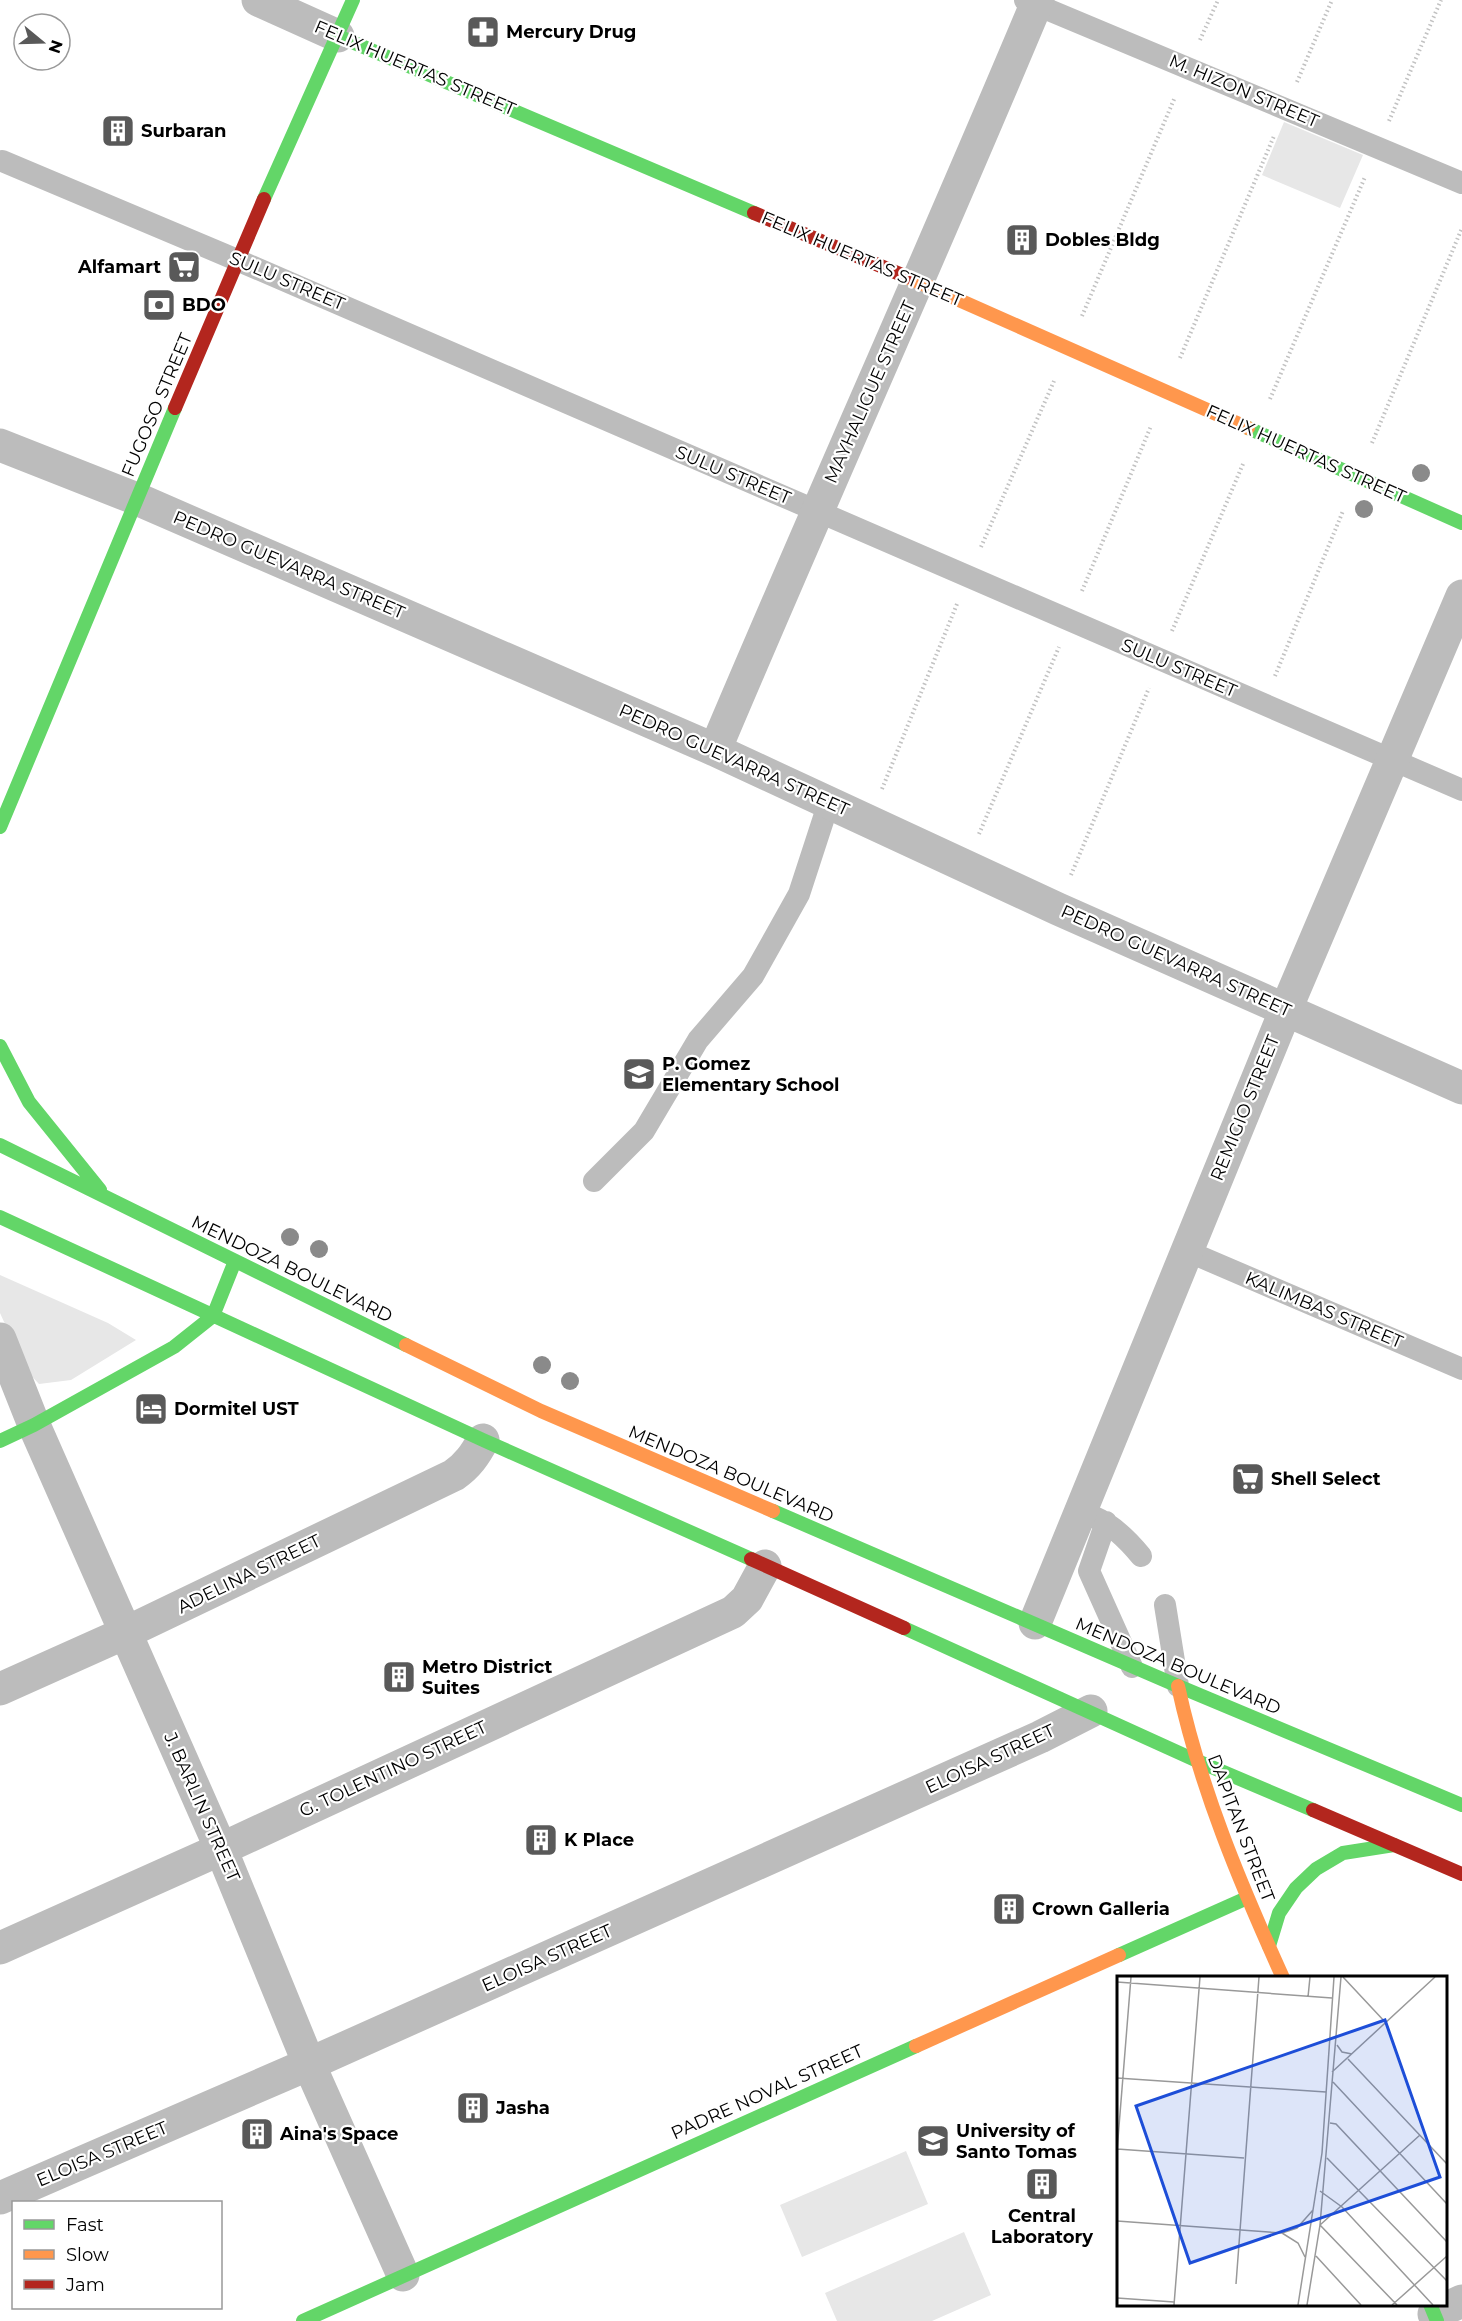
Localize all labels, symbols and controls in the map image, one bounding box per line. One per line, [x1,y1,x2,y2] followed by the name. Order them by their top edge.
[12,12,72,72] north arrow
[465,14,501,50] pharmacy icon: Mercury Drug
[311,16,520,121] street label: FELIX HUERTAS STREET
[506,21,636,43] place label: Mercury Drug
[45,38,67,56] text: N
[1166,50,1323,133] street label: M. HIZON STREET
[100,113,136,149] building icon: Surbaran
[141,120,227,142] place label: Surbaran
[758,207,967,312] street label: FELIX HUERTAS STREET
[1004,222,1040,258] building icon: Dobles Bldg
[1045,229,1160,251] place label: Dobles Bldg
[226,247,349,315] street label: SULU STREET
[166,249,202,285] supermarket icon: Alfamart
[77,256,161,278] place label: Alfamart
[141,287,177,323] bank icon: BDO
[182,294,226,316] place label: BDO
[820,297,920,487] street label: MAYHALIGUE STREET
[117,329,198,480] street label: FUGOSO STREET
[1203,400,1410,508] street label: FELIX HUERTAS STREET
[672,441,795,509] street label: SULU STREET
[170,506,409,624] street label: PEDRO GUEVARRA STREET
[1118,634,1241,702] street label: SULU STREET
[615,699,853,821] street label: PEDRO GUEVARRA STREET
[1057,900,1295,1022] street label: PEDRO GUEVARRA STREET
[1206,1031,1285,1184] street label: REMIGIO STREET
[662,1053,839,1096] place label: P. Gomez Elementary School
[621,1056,657,1092] school or university icon: P. Gomez Elementary School
[188,1211,396,1327] street label: MENDOZA BOULEVARD
[1242,1267,1407,1353] street label: KALIMBAS STREET
[133,1391,169,1427] hotel icon: Dormitel UST
[174,1398,300,1420] place label: Dormitel UST
[625,1421,837,1527] street label: MENDOZA BOULEVARD
[1230,1461,1266,1497] supermarket icon: Shell Select
[1271,1468,1381,1490] place label: Shell Select
[174,1529,325,1618] street label: ADELINA STREET
[1072,1613,1284,1719] street label: MENDOZA BOULEVARD
[422,1656,552,1699] place label: Metro District Suites
[381,1659,417,1695] building icon: Metro District Suites
[296,1716,491,1822] street label: G. TOLENTINO STREET
[922,1719,1059,1799] street label: ELOISA STREET
[159,1728,245,1886] street label: J. BARLIN STREET
[1203,1751,1280,1906] street label: DAPITAN STREET
[523,1822,559,1858] building icon: K Place
[564,1829,634,1851] place label: K Place
[991,1891,1027,1927] building icon: Crown Galleria
[1032,1898,1170,1920] place label: Crown Galleria
[478,1919,616,1997] street label: ELOISA STREET
[1117,1976,1447,2306] inset map
[668,2039,867,2144] street label: PADRE NOVAL STREET
[455,2090,491,2126] building icon: Jasha
[495,2097,550,2119] place label: Jasha
[33,2116,171,2192] street label: ELOISA STREET
[239,2116,275,2152] building icon: Aina's Space
[956,2120,1077,2163] place label: University of Santo Tomas
[279,2123,398,2145] place label: Aina's Space
[915,2123,951,2159] school or university icon: University of Santo Tomas
[1024,2166,1060,2202] building icon: Central Laboratory
[12,2201,222,2309] legend
[991,2205,1093,2248] place label: Central Laboratory
[66,2214,104,2236] text: Fast
[66,2244,109,2266] text: Slow
[65,2274,105,2296] text: Jam

